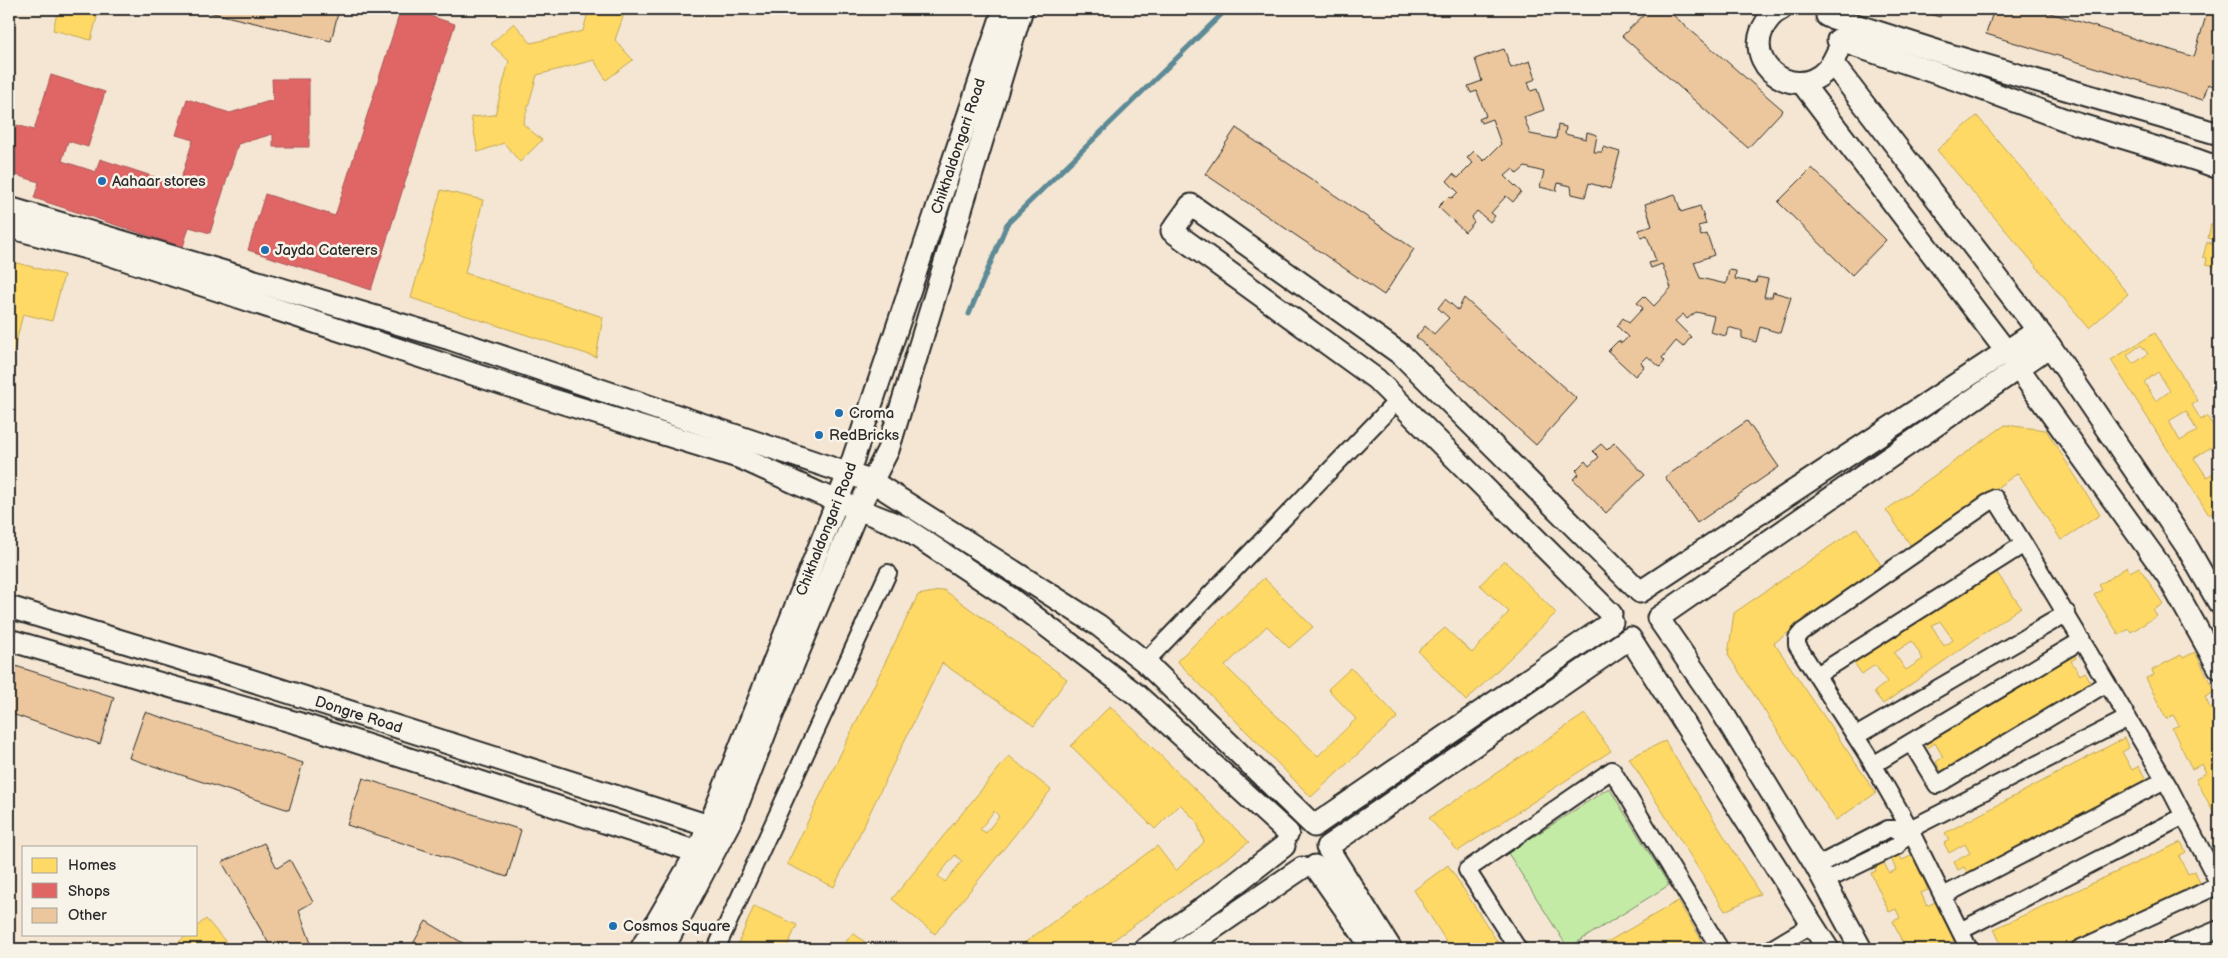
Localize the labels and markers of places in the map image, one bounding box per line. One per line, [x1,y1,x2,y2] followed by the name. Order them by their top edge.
[112,172,206,191] place label: Aahaar stores
[96,175,108,187] marker: Aahaar stores
[275,241,378,260] place label: Jayda Caterers
[259,244,271,256] marker: Jayda Caterers
[849,404,894,423] place label: Croma
[833,407,845,419] marker: Croma
[829,426,900,445] place label: RedBricks
[813,429,825,441] marker: RedBricks
[623,917,731,936] place label: Cosmos Square
[607,920,619,932] marker: Cosmos Square

